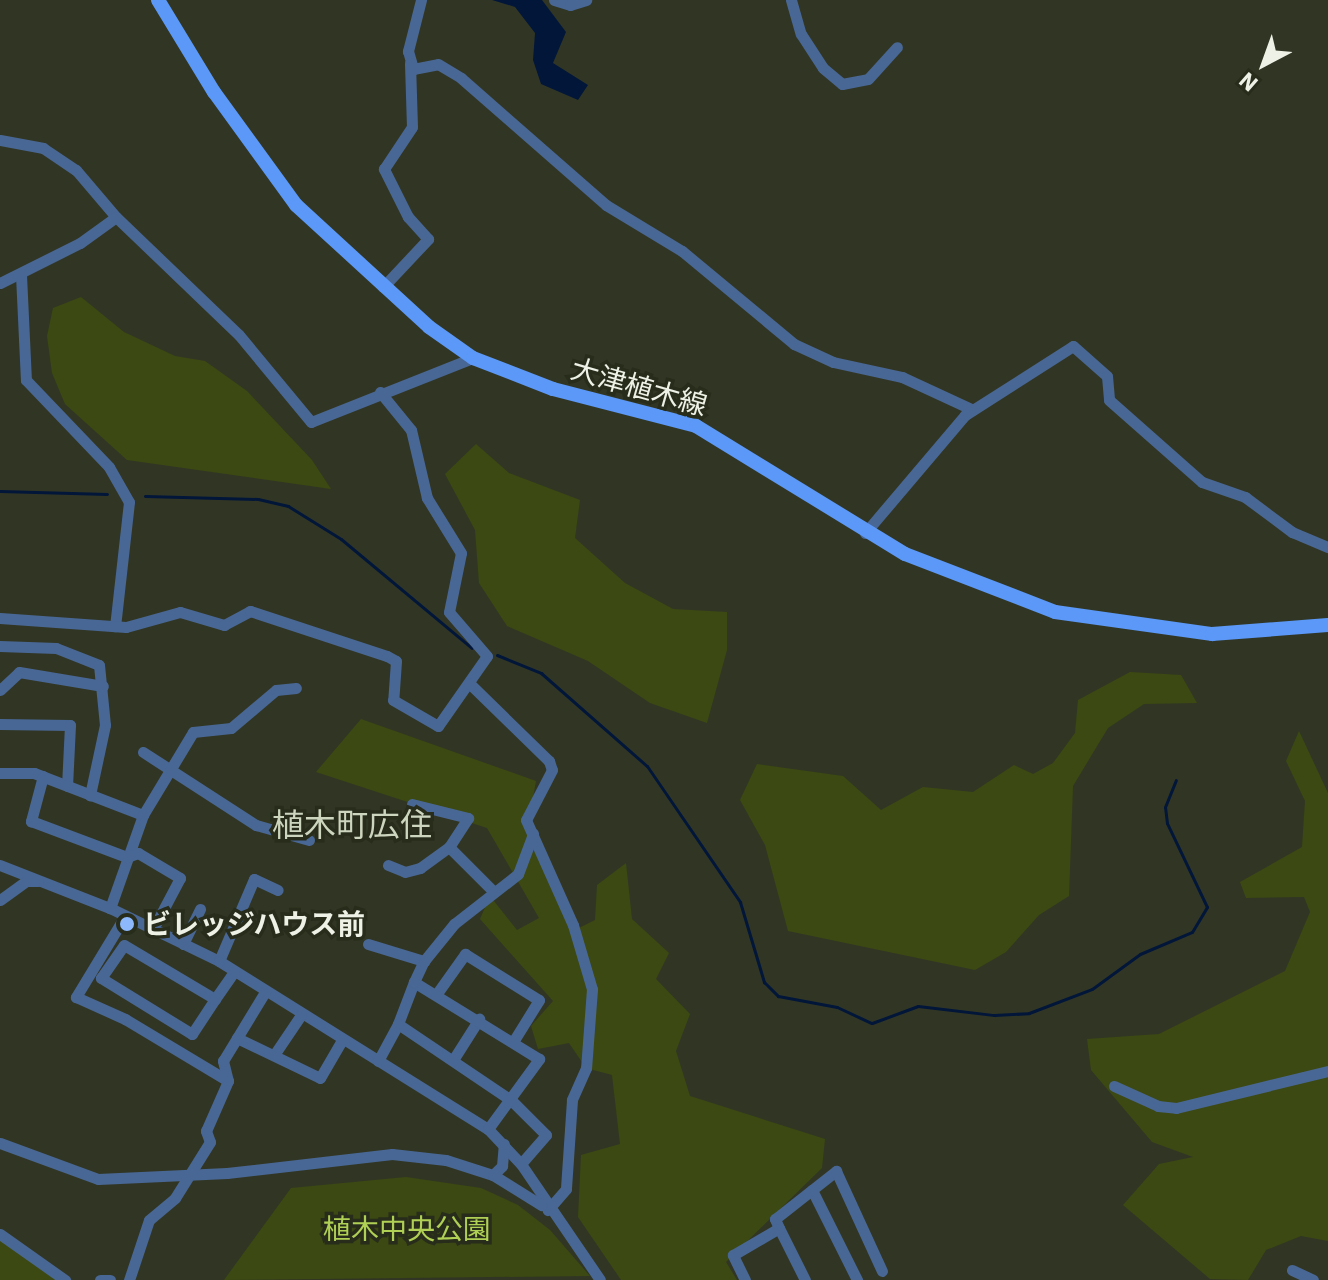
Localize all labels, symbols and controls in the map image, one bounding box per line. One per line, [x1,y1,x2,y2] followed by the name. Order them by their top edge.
[1224,24,1304,104] north arrow
[1232,66,1263,99] text: N
[567,352,711,422] street label: 大津植木線
[272,805,432,843] district label: 植木町広住
[143,907,367,941] place label: ビレッジハウス前
[118,915,136,933] marker: ビレッジハウス前
[323,1212,491,1246] park label: 植木中央公園

